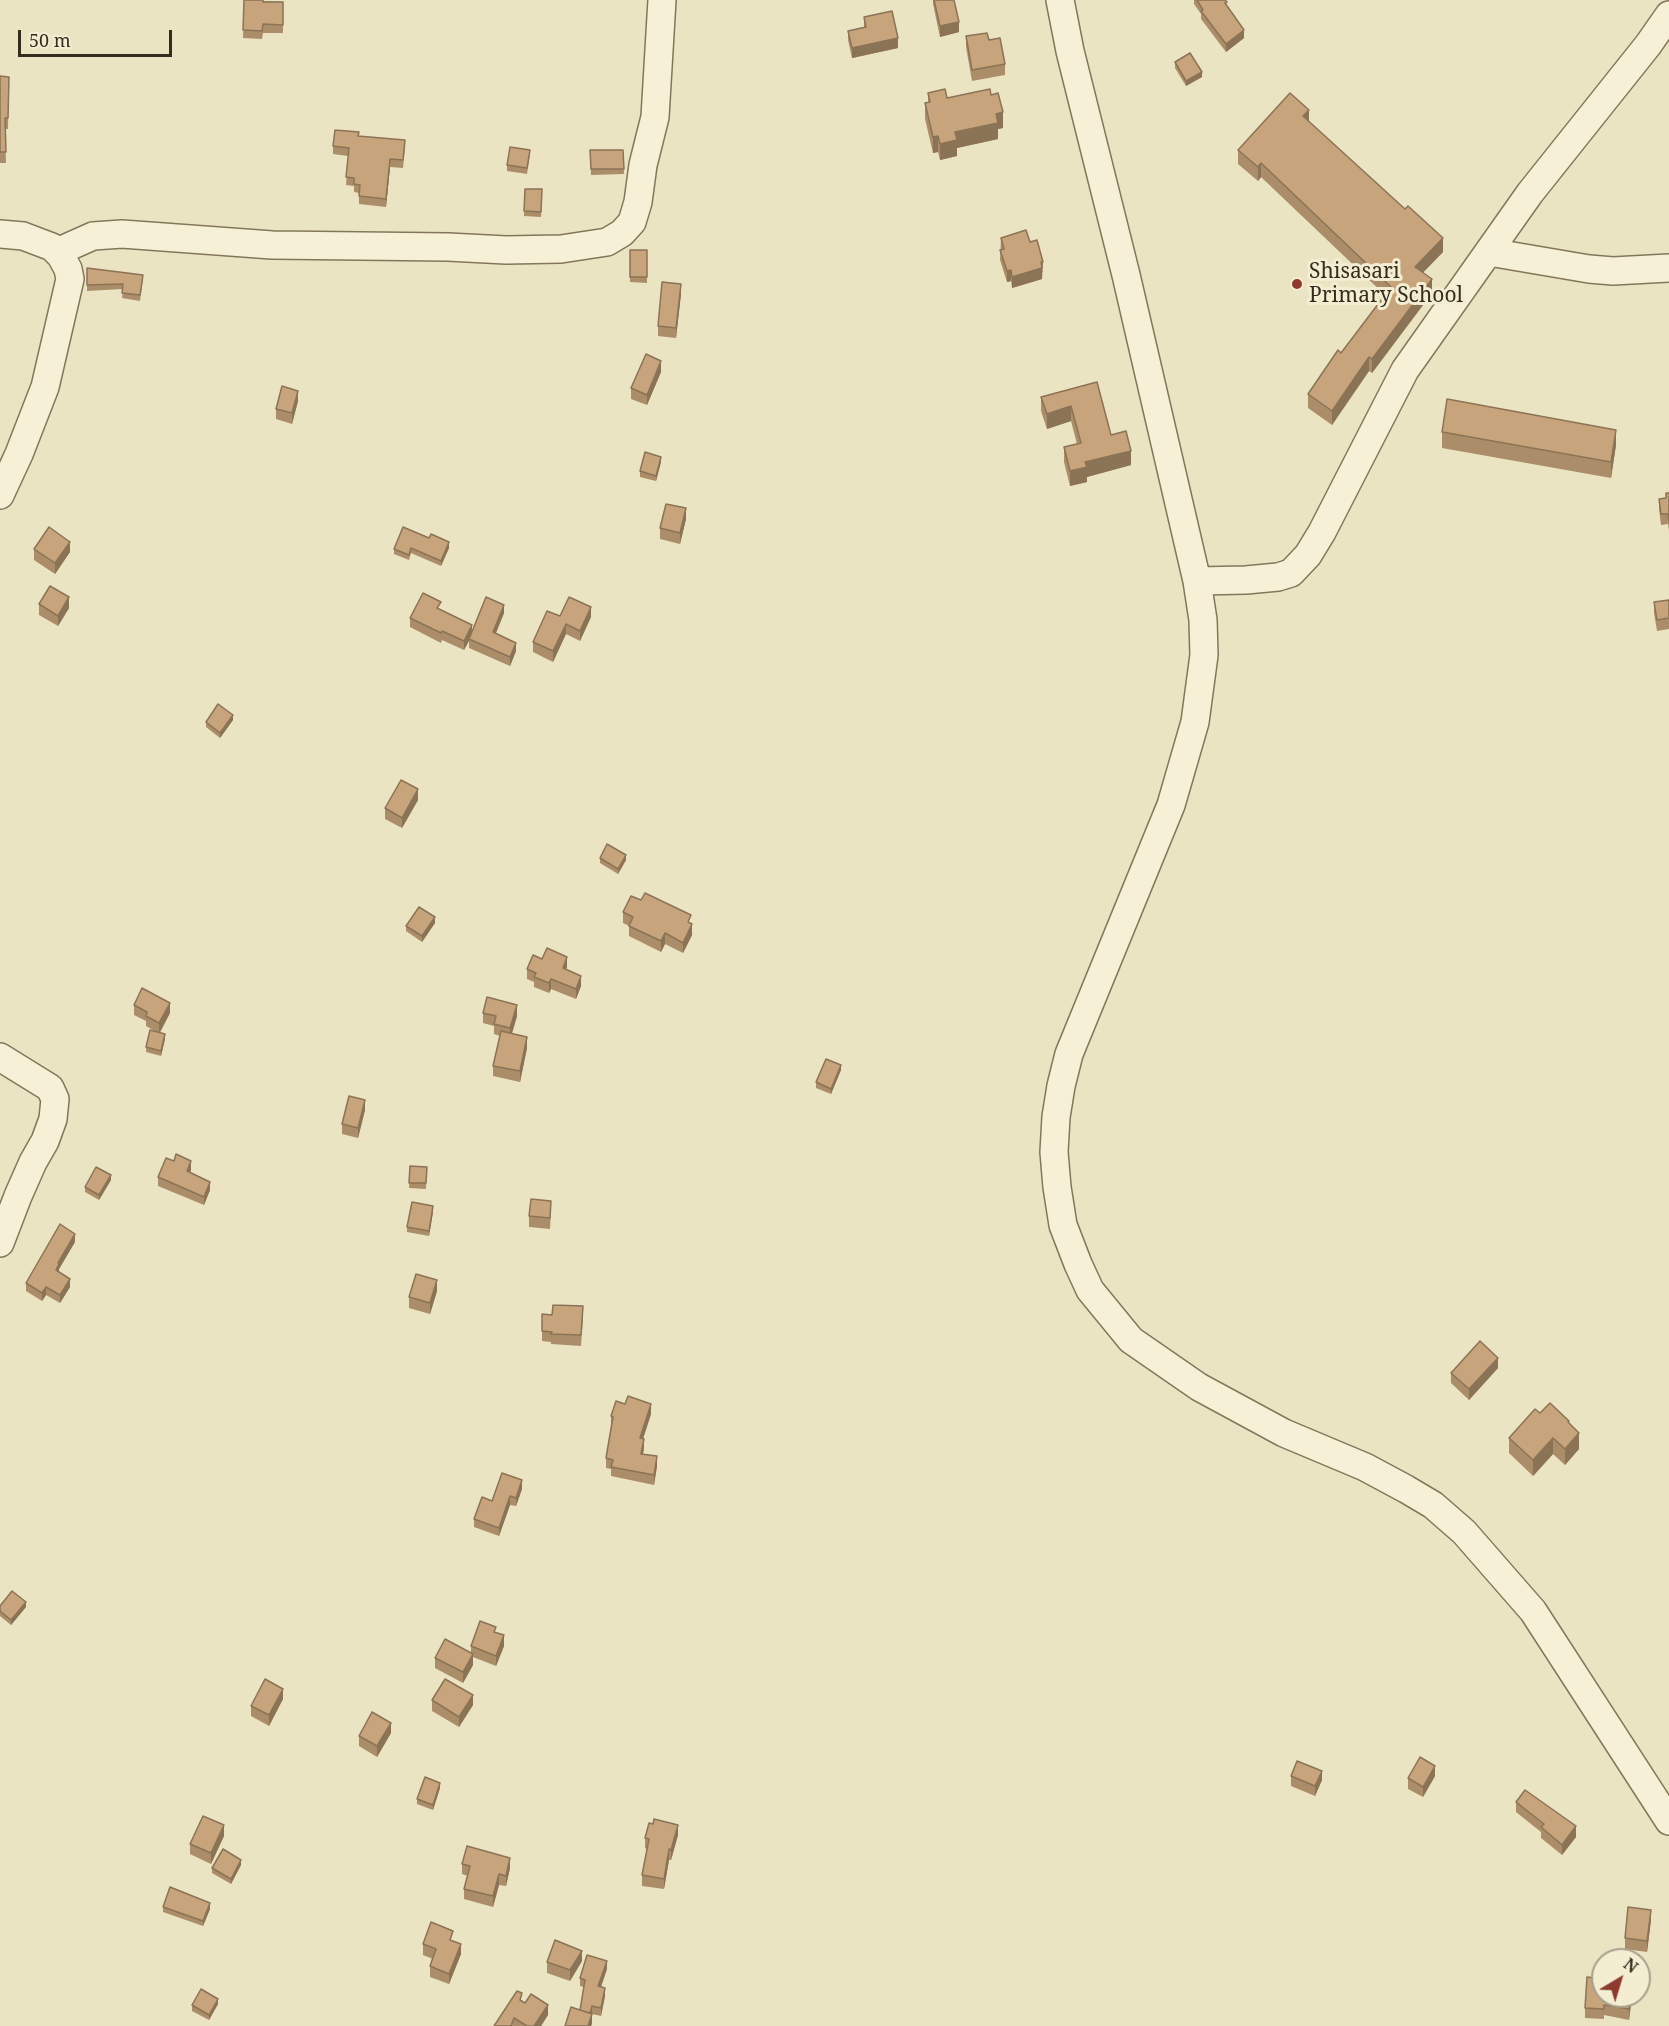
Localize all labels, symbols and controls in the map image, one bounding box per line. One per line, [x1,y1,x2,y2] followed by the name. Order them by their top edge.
[21,18,176,56] scale bar
[29,28,71,52] text: 50 m
[1309,259,1463,309] place label: Shisasari Primary School
[1290,277,1304,291] marker: Shisasari Primary School
[1591,1948,1651,2008] north arrow
[1619,1953,1643,1978] text: N

